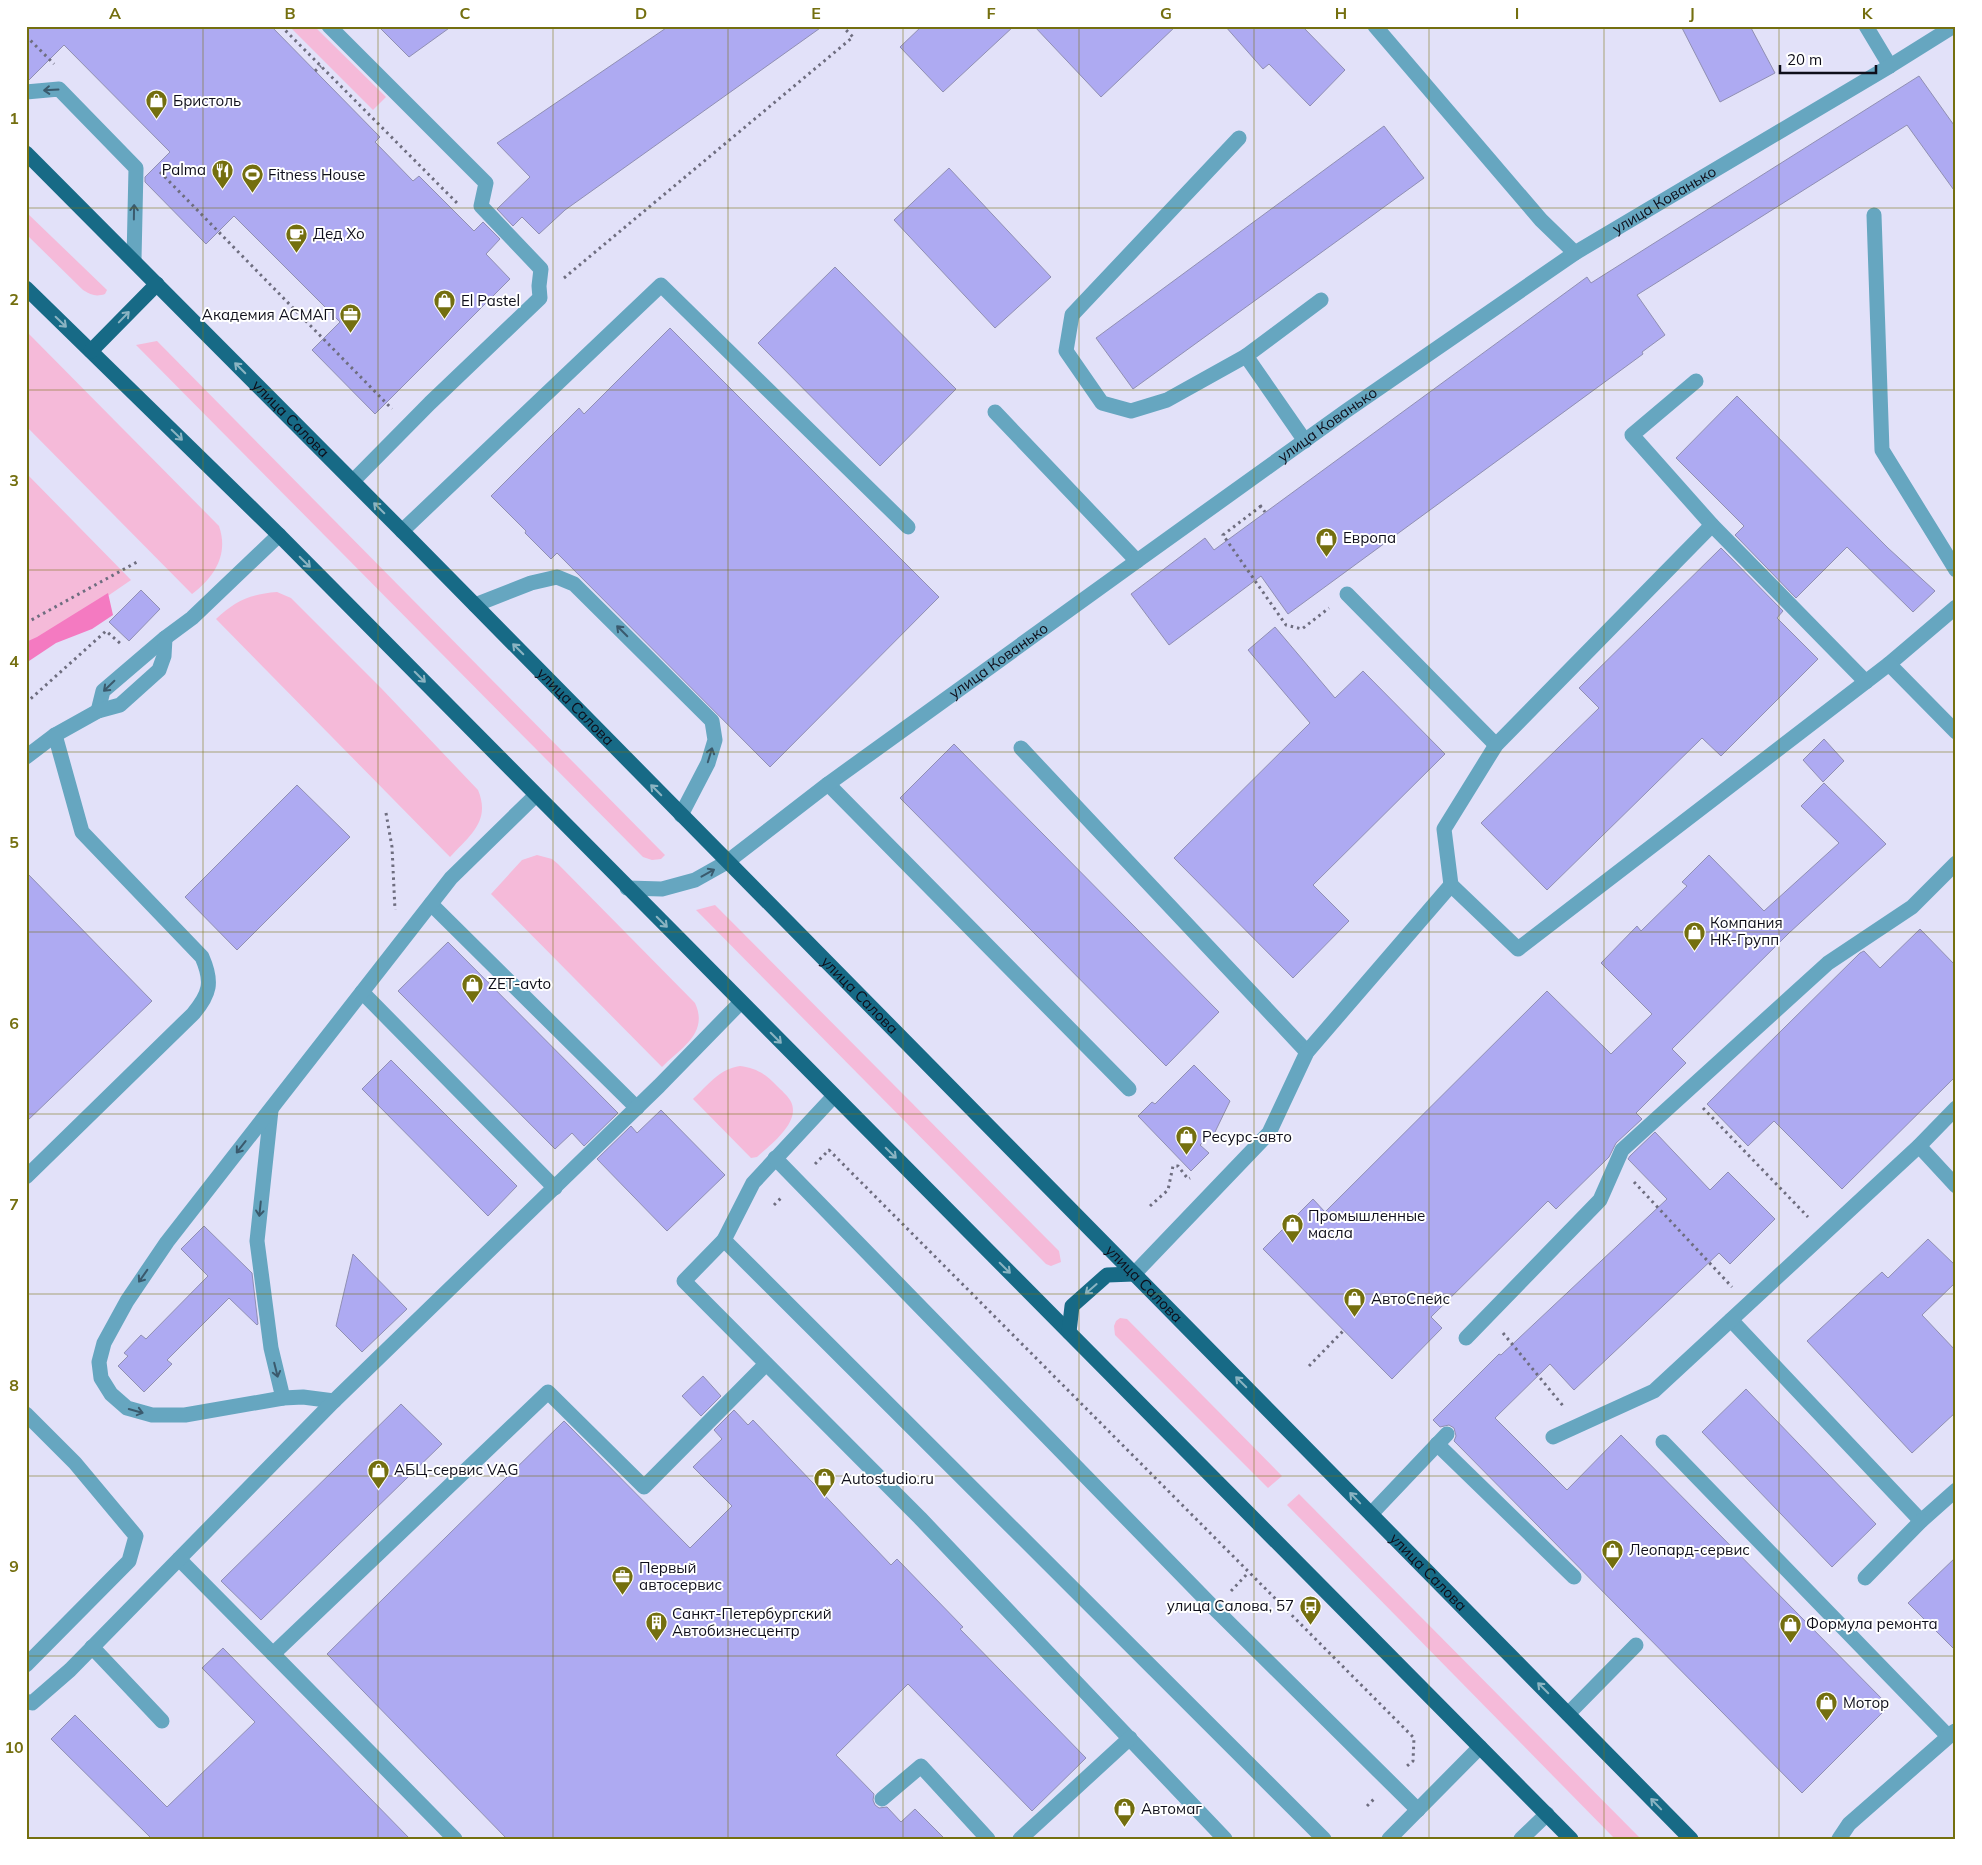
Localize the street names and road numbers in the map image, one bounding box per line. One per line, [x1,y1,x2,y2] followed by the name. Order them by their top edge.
[1609,161,1720,238] street label: улица Кованько
[248,376,334,461] street label: улица Салова
[1274,382,1381,466] street label: улица Кованько
[945,618,1052,703] street label: улица Кованько
[533,663,618,749] street label: улица Салова
[817,952,903,1038] street label: улица Салова
[1102,1240,1187,1326] street label: улица Салова
[1386,1529,1471,1615] street label: улица Салова

